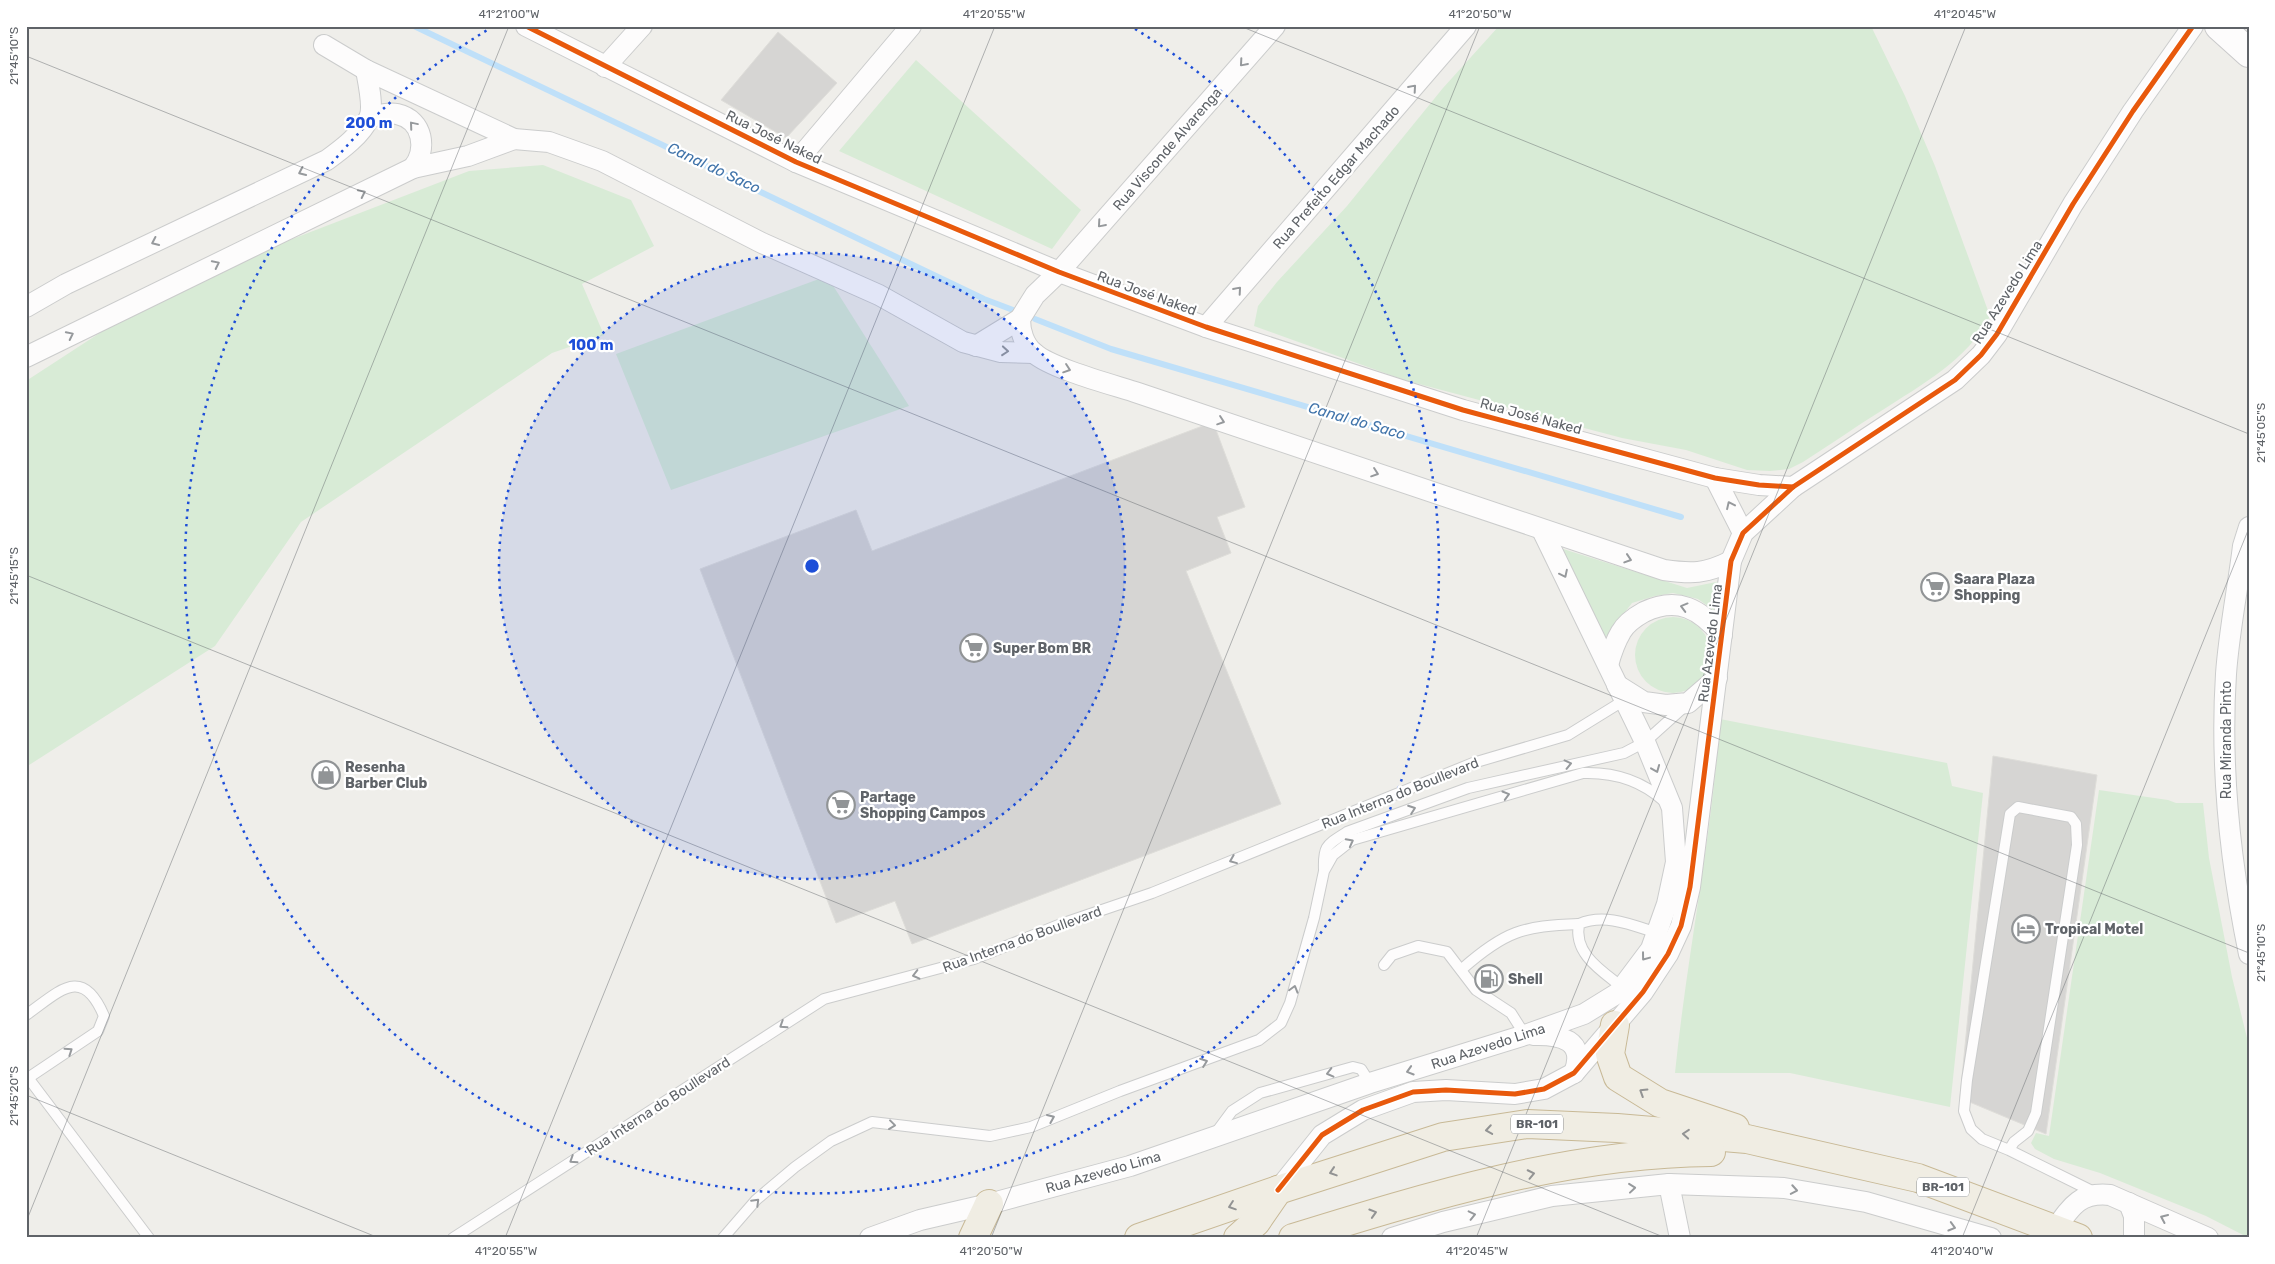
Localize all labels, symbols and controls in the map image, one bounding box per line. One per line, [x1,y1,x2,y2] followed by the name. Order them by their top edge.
[478,7,540,21] text: 41°21'00"W
[963,7,1026,21] text: 41°20'55"W
[1448,7,1512,21] text: 41°20'50"W
[1934,7,1997,21] text: 41°20'45"W
[7,27,21,85] text: 21°45'10"S
[1240,57,1249,66] one-way arrow
[1109,84,1225,214] street label: Rua Visconde Alvarenga
[1408,84,1417,93] one-way arrow
[1269,102,1403,253] street label: Rua Prefeito Edgar Machado
[723,107,825,168] street label: Rua José Naked
[345,114,393,132] text: 200 m
[410,122,419,131] one-way arrow
[665,139,764,198] water label: Canal do Saco
[298,166,307,176] one-way arrow
[357,189,366,199] one-way arrow
[1098,219,1107,228] one-way arrow
[151,235,160,246] one-way arrow
[1969,237,2046,347] street label: Rua Azevedo Lima
[211,260,220,270] one-way arrow
[1095,268,1199,319] street label: Rua José Naked
[1233,287,1241,296] one-way arrow
[65,331,74,342] one-way arrow
[569,336,613,354] text: 100 m
[1001,346,1009,357] one-way arrow
[1063,363,1071,373] one-way arrow
[1478,395,1584,438] street label: Rua José Naked
[1306,399,1408,444] water label: Canal do Saco
[2254,403,2268,463] text: 21°45'05"S
[1216,415,1225,425] one-way arrow
[1370,468,1379,478] one-way arrow
[1725,501,1736,510] one-way arrow
[7,547,21,605] text: 21°45'15"S
[1624,553,1632,563] one-way arrow
[803,557,821,575] centre of rings
[1558,569,1568,578] one-way arrow
[1954,571,2035,604] place label: Saara Plaza Shopping
[1920,572,1950,602] supermarket icon: Saara Plaza Shopping
[1695,583,1726,703] street label: Rua Azevedo Lima
[1680,603,1688,613] one-way arrow
[959,633,989,663] supermarket icon: Super Bom BR
[993,640,1092,657] place label: Super Bom BR
[2218,681,2235,799] street label: Rua Miranda Pinto
[1319,754,1481,833] street label: Rua Interna do Boullevard
[345,759,427,792] place label: Resenha Barber Club
[1563,759,1572,770] one-way arrow
[311,760,341,790] shop icon: Resenha Barber Club
[1650,764,1660,772] one-way arrow
[860,789,986,822] place label: Partage Shopping Campos
[826,790,856,820] supermarket icon: Partage Shopping Campos
[1501,790,1509,800] one-way arrow
[1407,805,1415,815] one-way arrow
[1345,838,1354,848] one-way arrow
[1229,854,1238,865] one-way arrow
[940,903,1104,976] street label: Rua Interna do Boullevard
[2011,914,2041,944] hotel icon: Tropical Motel
[2045,921,2143,938] place label: Tropical Motel
[2254,924,2268,982] text: 21°45'10"S
[1642,951,1651,961] one-way arrow
[1474,964,1504,994] fuel station icon: Shell
[912,970,920,980] one-way arrow
[1508,971,1543,988] place label: Shell
[1288,986,1298,994] one-way arrow
[780,1019,789,1028] one-way arrow
[1429,1020,1547,1073] street label: Rua Azevedo Lima
[63,1048,72,1057] one-way arrow
[583,1054,733,1159] street label: Rua Interna do Boullevard
[1199,1058,1208,1068] one-way arrow
[1407,1065,1415,1075] one-way arrow
[7,1066,21,1126] text: 21°45'20"S
[1325,1067,1334,1078] one-way arrow
[1639,1089,1648,1098] one-way arrow
[1046,1114,1055,1124] one-way arrow
[1511,1114,1563,1134] road number: BR-101
[889,1119,897,1130] one-way arrow
[1485,1124,1493,1134] one-way arrow
[1681,1129,1689,1140] one-way arrow
[1044,1148,1163,1197] street label: Rua Azevedo Lima
[569,1154,579,1163] one-way arrow
[1329,1167,1337,1177] one-way arrow
[1526,1169,1535,1180] one-way arrow
[1917,1178,1969,1196] road number: BR-101
[1628,1183,1636,1194] one-way arrow
[1790,1184,1799,1194] one-way arrow
[750,1199,759,1208] one-way arrow
[1228,1200,1236,1210] one-way arrow
[1368,1209,1377,1219] one-way arrow
[1468,1210,1477,1221] one-way arrow
[2160,1214,2169,1224] one-way arrow
[1948,1221,1956,1231] one-way arrow
[475,1244,538,1258] text: 41°20'55"W
[959,1244,1023,1258] text: 41°20'50"W
[1446,1244,1509,1258] text: 41°20'45"W
[1931,1244,1994,1258] text: 41°20'40"W

